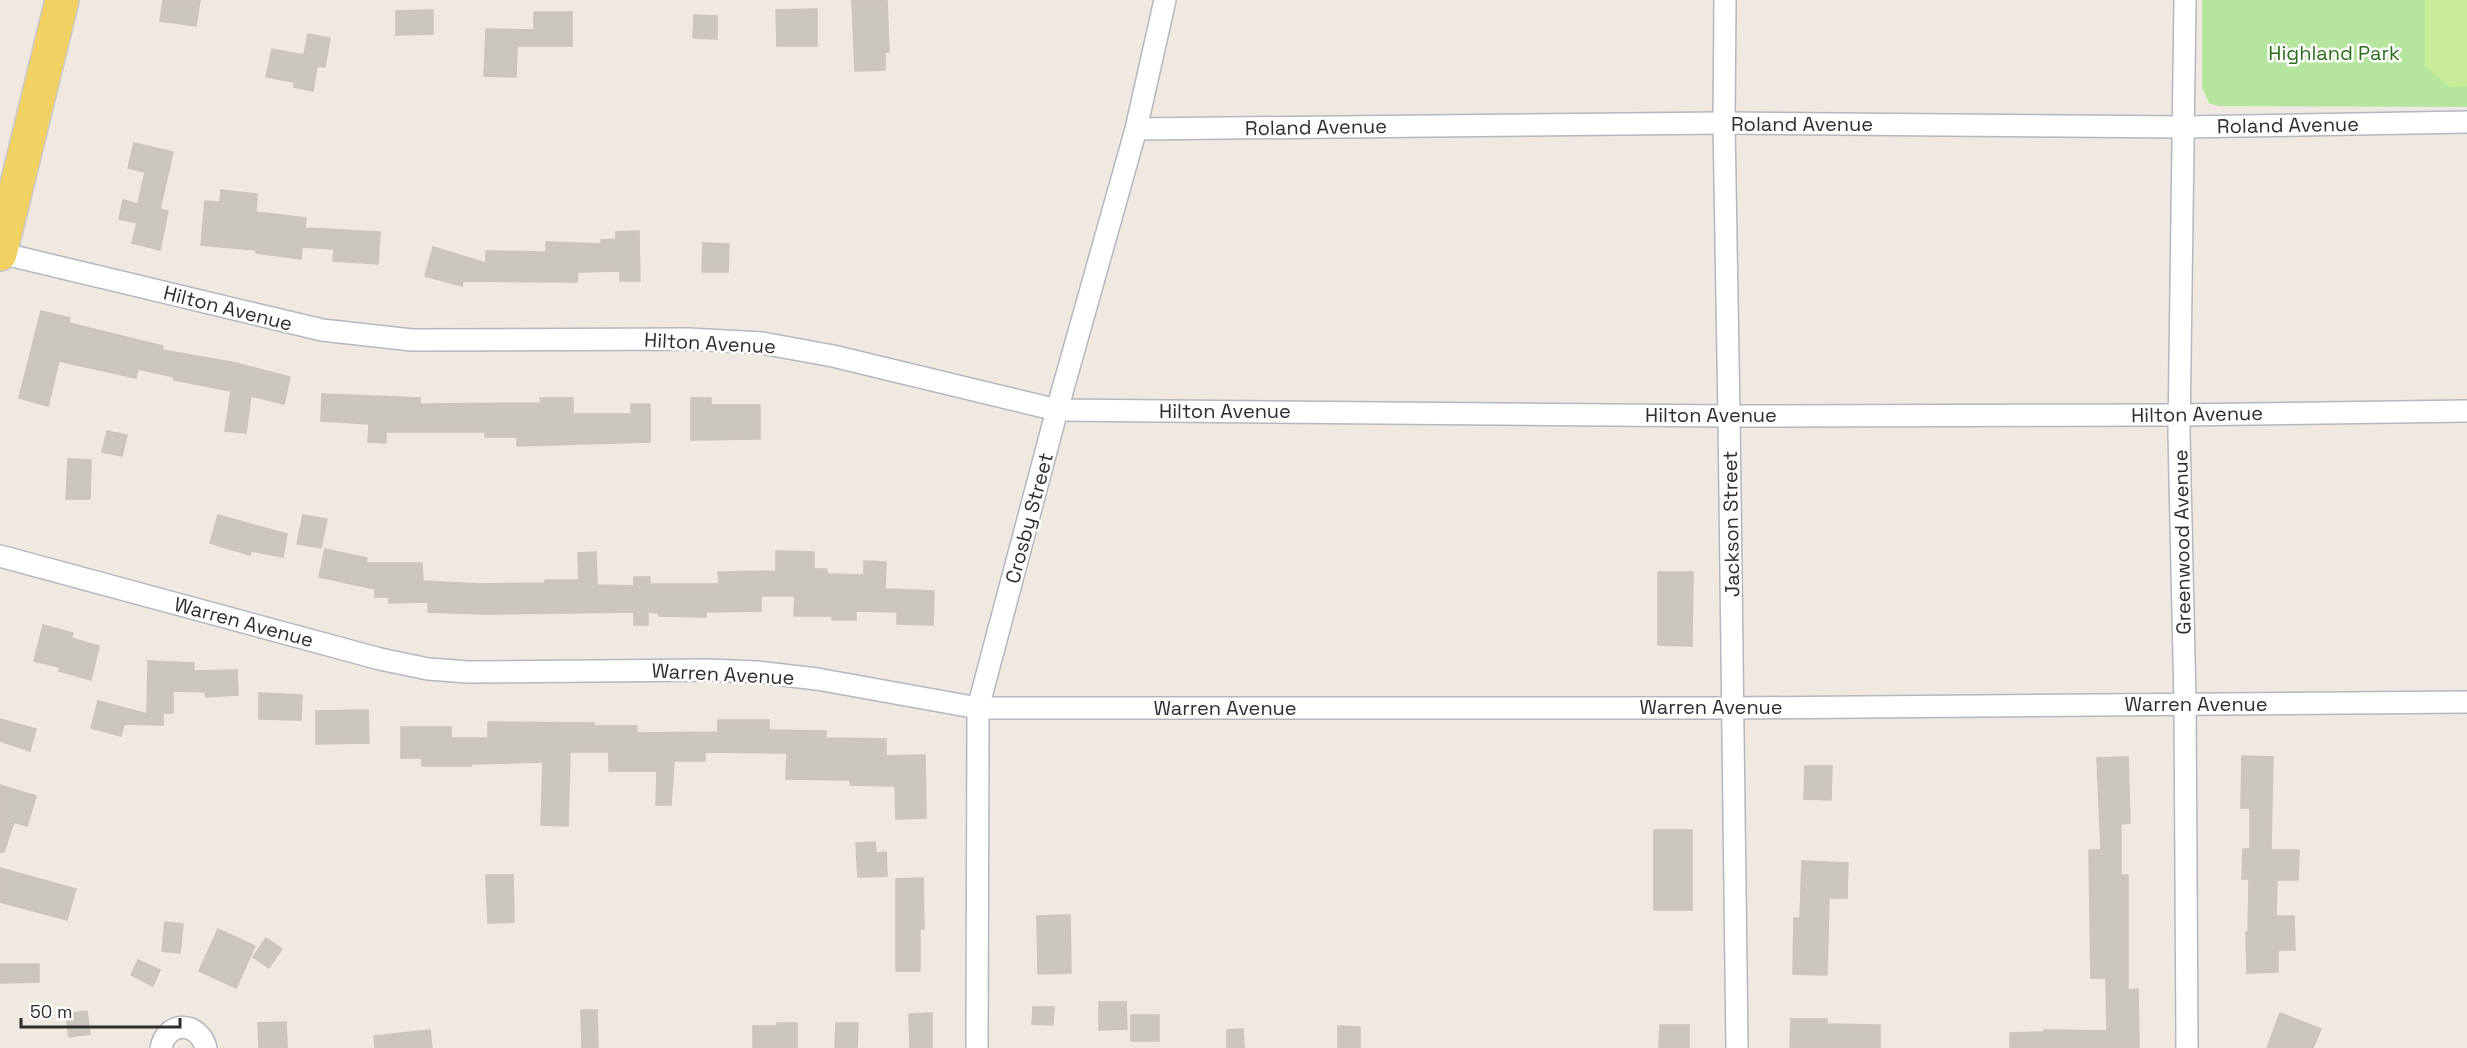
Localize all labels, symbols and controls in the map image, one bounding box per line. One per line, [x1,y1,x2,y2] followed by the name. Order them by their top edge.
[2268,40,2400,66] park label: Highland Park
[1731,111,1873,137] street label: Roland Avenue
[2217,111,2359,139] street label: Roland Avenue
[1245,113,1387,141] street label: Roland Avenue
[161,279,295,337] street label: Hilton Avenue
[643,327,777,359] street label: Hilton Avenue
[1159,398,1291,424] street label: Hilton Avenue
[2131,400,2263,428] street label: Hilton Avenue
[1645,402,1777,428] street label: Hilton Avenue
[2167,449,2197,635] street label: Greenwood Avenue
[999,450,1059,586] street label: Crosby Street
[1717,451,1745,597] street label: Jackson Street
[172,591,316,653] street label: Warren Avenue
[651,657,795,691] street label: Warren Avenue
[2124,691,2268,717] street label: Warren Avenue
[1639,694,1783,720] street label: Warren Avenue
[1153,695,1297,721] street label: Warren Avenue
[21,991,180,1029] scale bar
[30,1000,72,1023] text: 50 m

